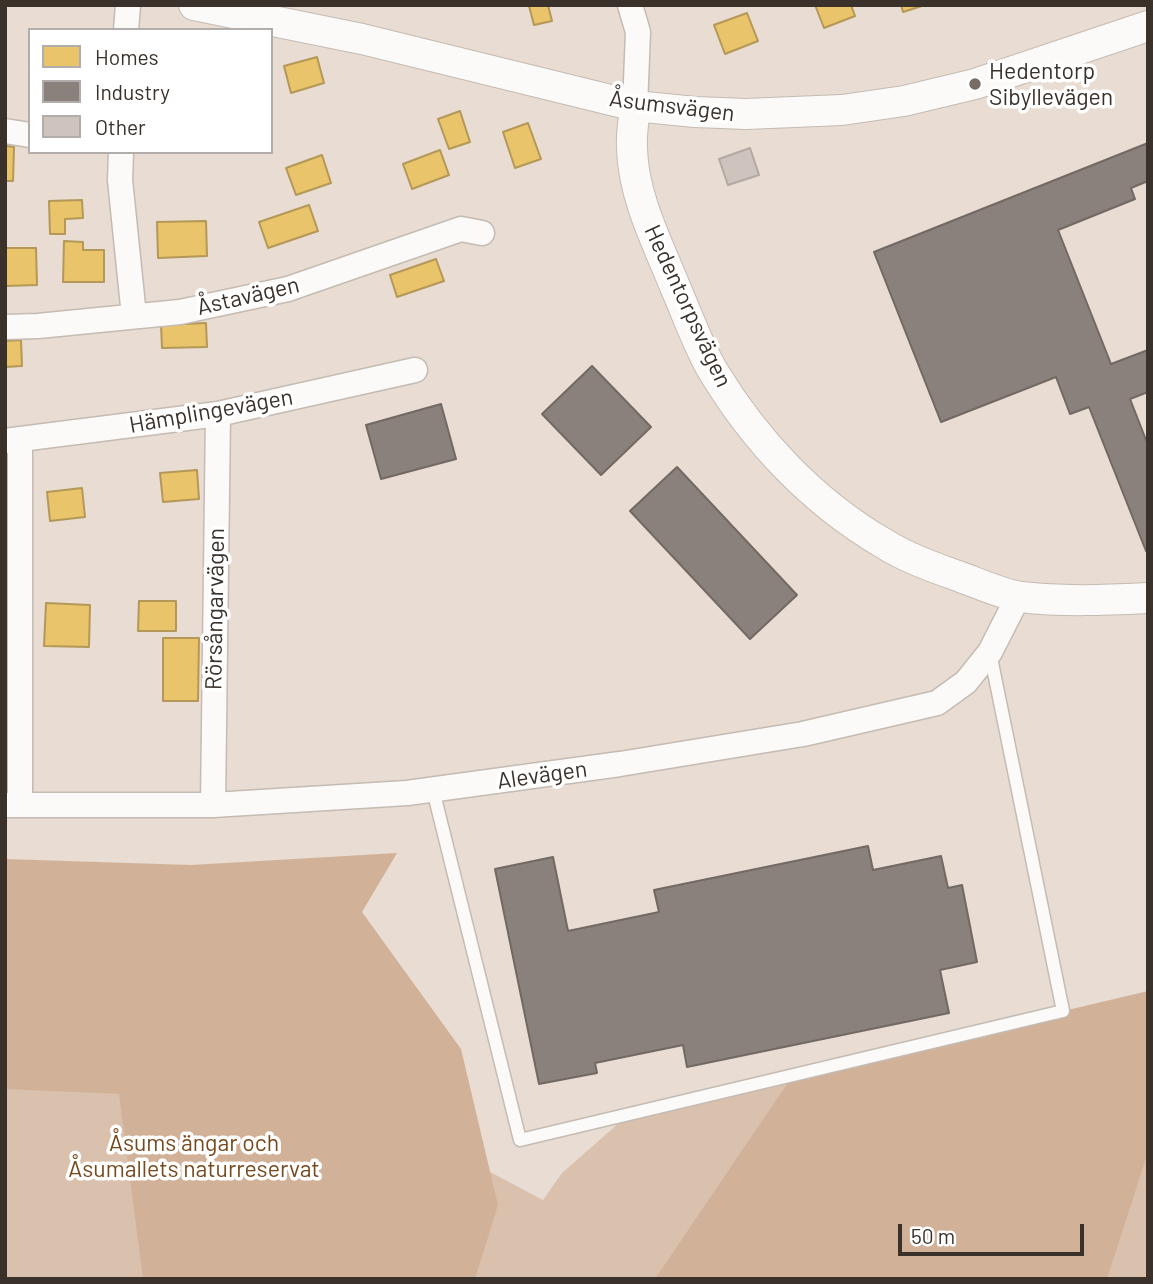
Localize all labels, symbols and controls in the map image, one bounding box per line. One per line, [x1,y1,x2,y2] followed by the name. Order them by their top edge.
[28,28,273,154] legend
[95,44,159,69] text: Homes
[989,57,1113,111] place label: Hedentorp Sibyllevägen
[967,76,983,92] marker: Hedentorp Sibyllevägen
[95,79,170,104] text: Industry
[608,85,736,127] street label: Åsumsvägen
[95,114,146,139] text: Other
[638,220,738,392] street label: Hedentorpsvägen
[194,271,302,321] street label: Åstavägen
[127,383,295,439] street label: Hämplingevägen
[200,528,230,690] street label: Rörsångarvägen
[495,755,589,795] street label: Alevägen
[68,1129,320,1183] park label: Åsums ängar och Åsumallets naturreservat
[901,1210,1086,1254] scale bar
[911,1223,955,1248] text: 50 m

